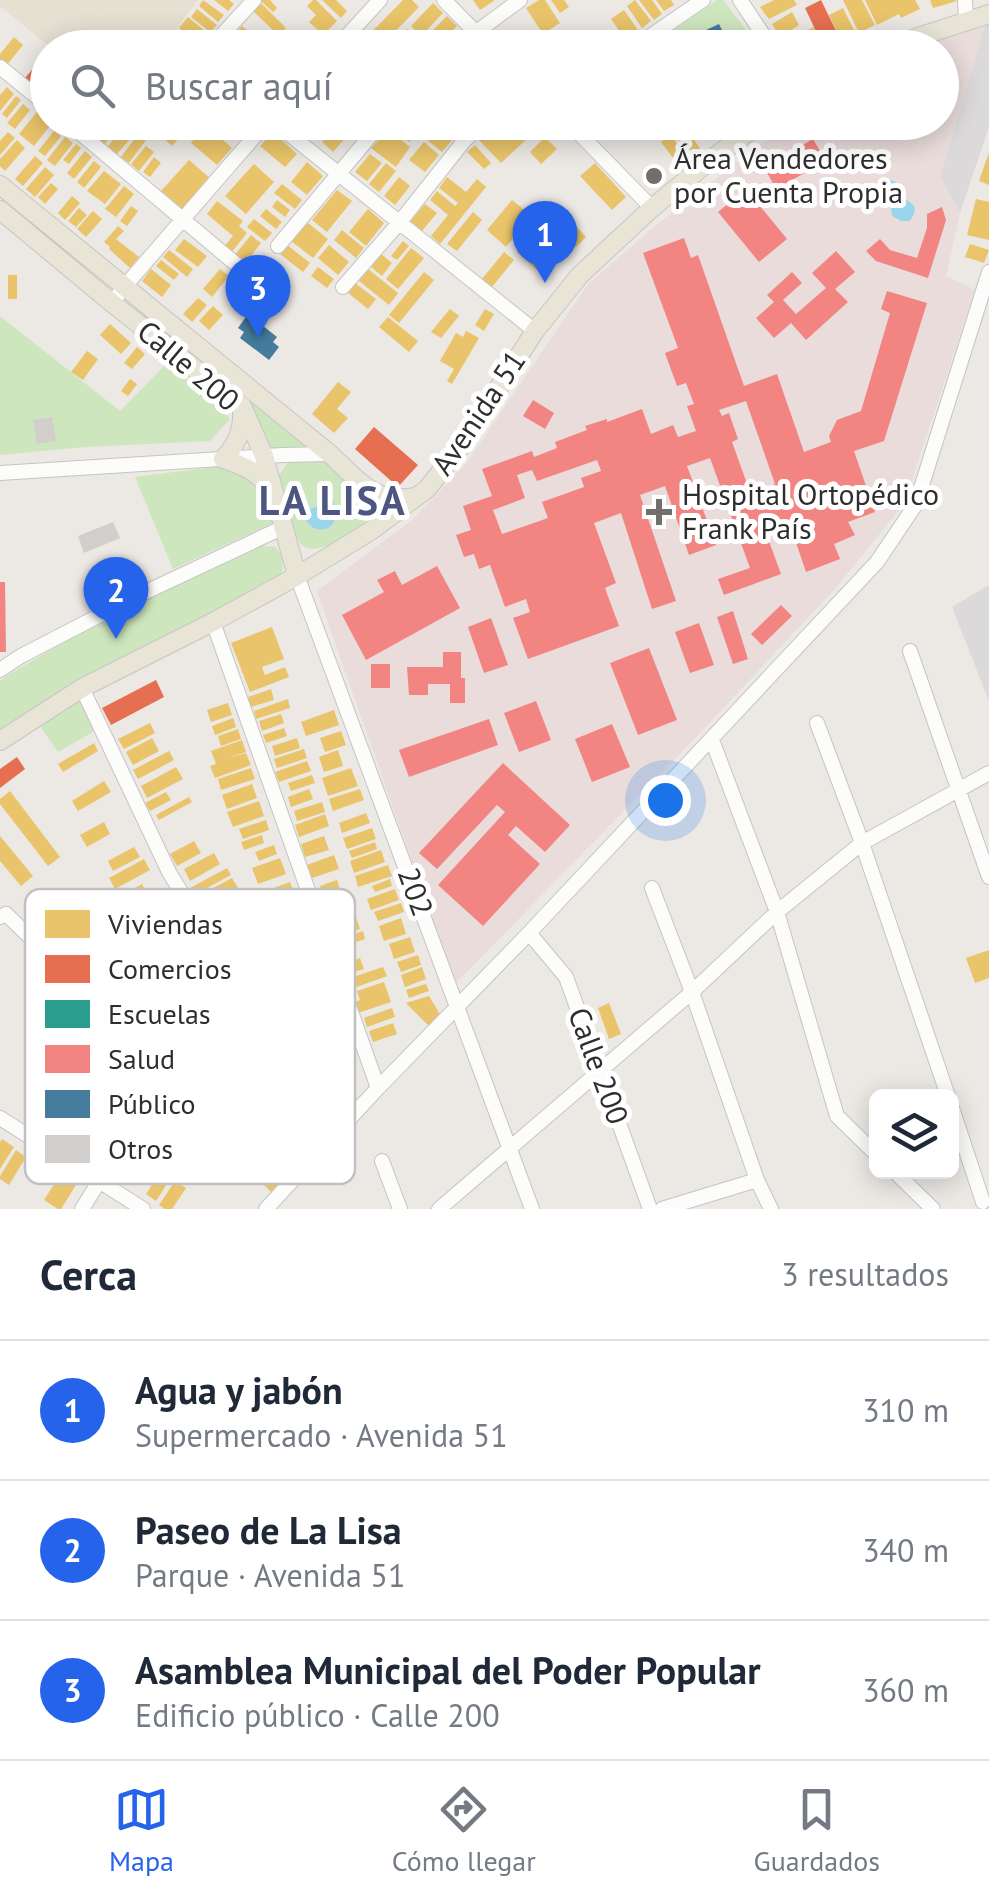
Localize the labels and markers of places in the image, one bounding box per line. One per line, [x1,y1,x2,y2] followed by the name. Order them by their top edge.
[674,138,903,211] place label: Área Vendedores por Cuenta Propia
[643,165,665,187] marker: Área Vendedores por Cuenta Propia
[512,200,578,283] pin: 1
[226,255,290,337] pin: 3
[682,474,939,547] place label: Hospital Ortopédico Frank País
[646,499,672,525] marker: Hospital Ortopédico Frank País
[84,556,148,639] pin: 2

